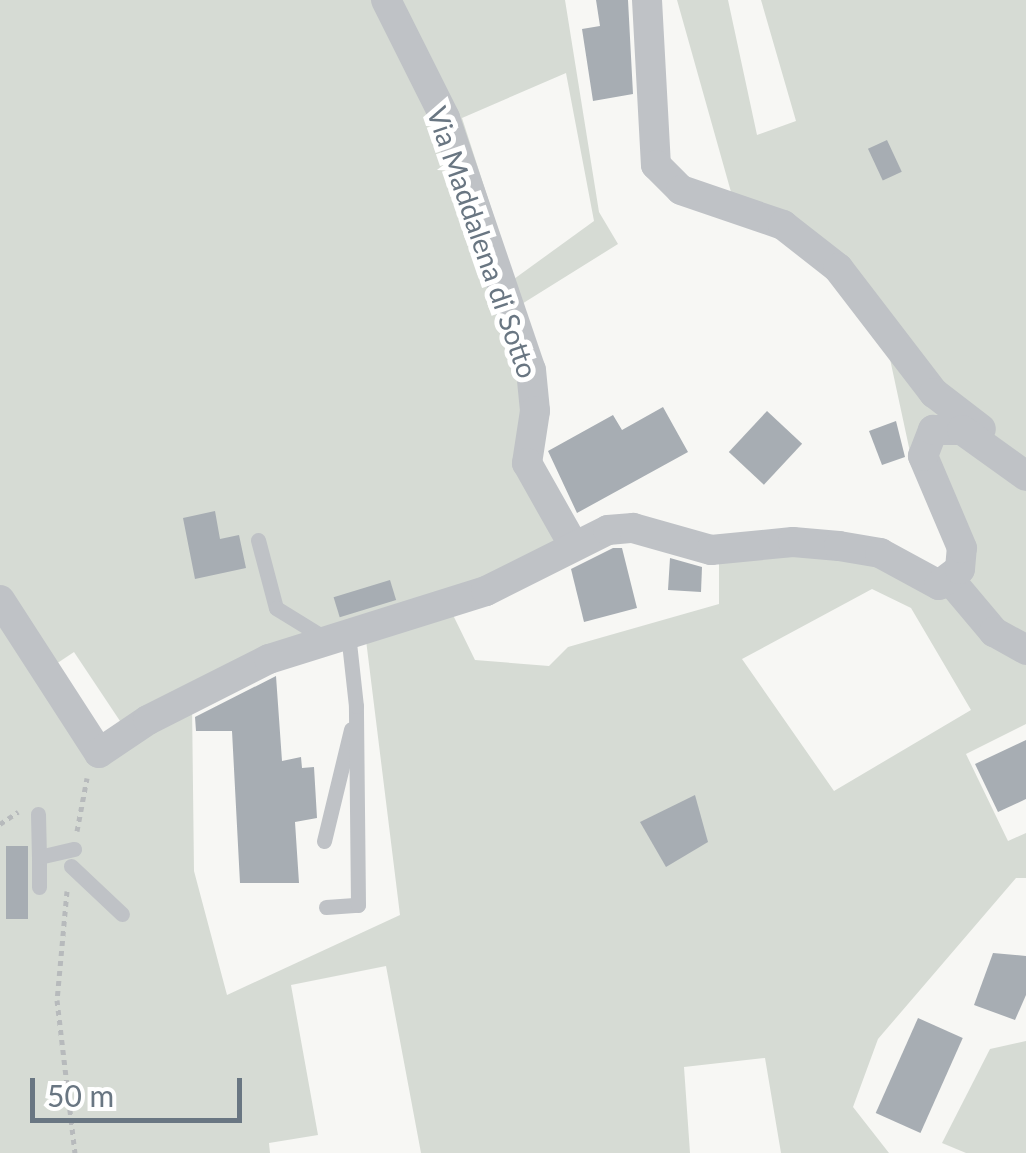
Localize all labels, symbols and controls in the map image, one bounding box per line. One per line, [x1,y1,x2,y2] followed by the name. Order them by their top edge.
[421,102,545,382] street label: Via Maddalena di Sotto
[35,1058,248,1120] scale bar
[47,1077,114,1113] text: 50 m

